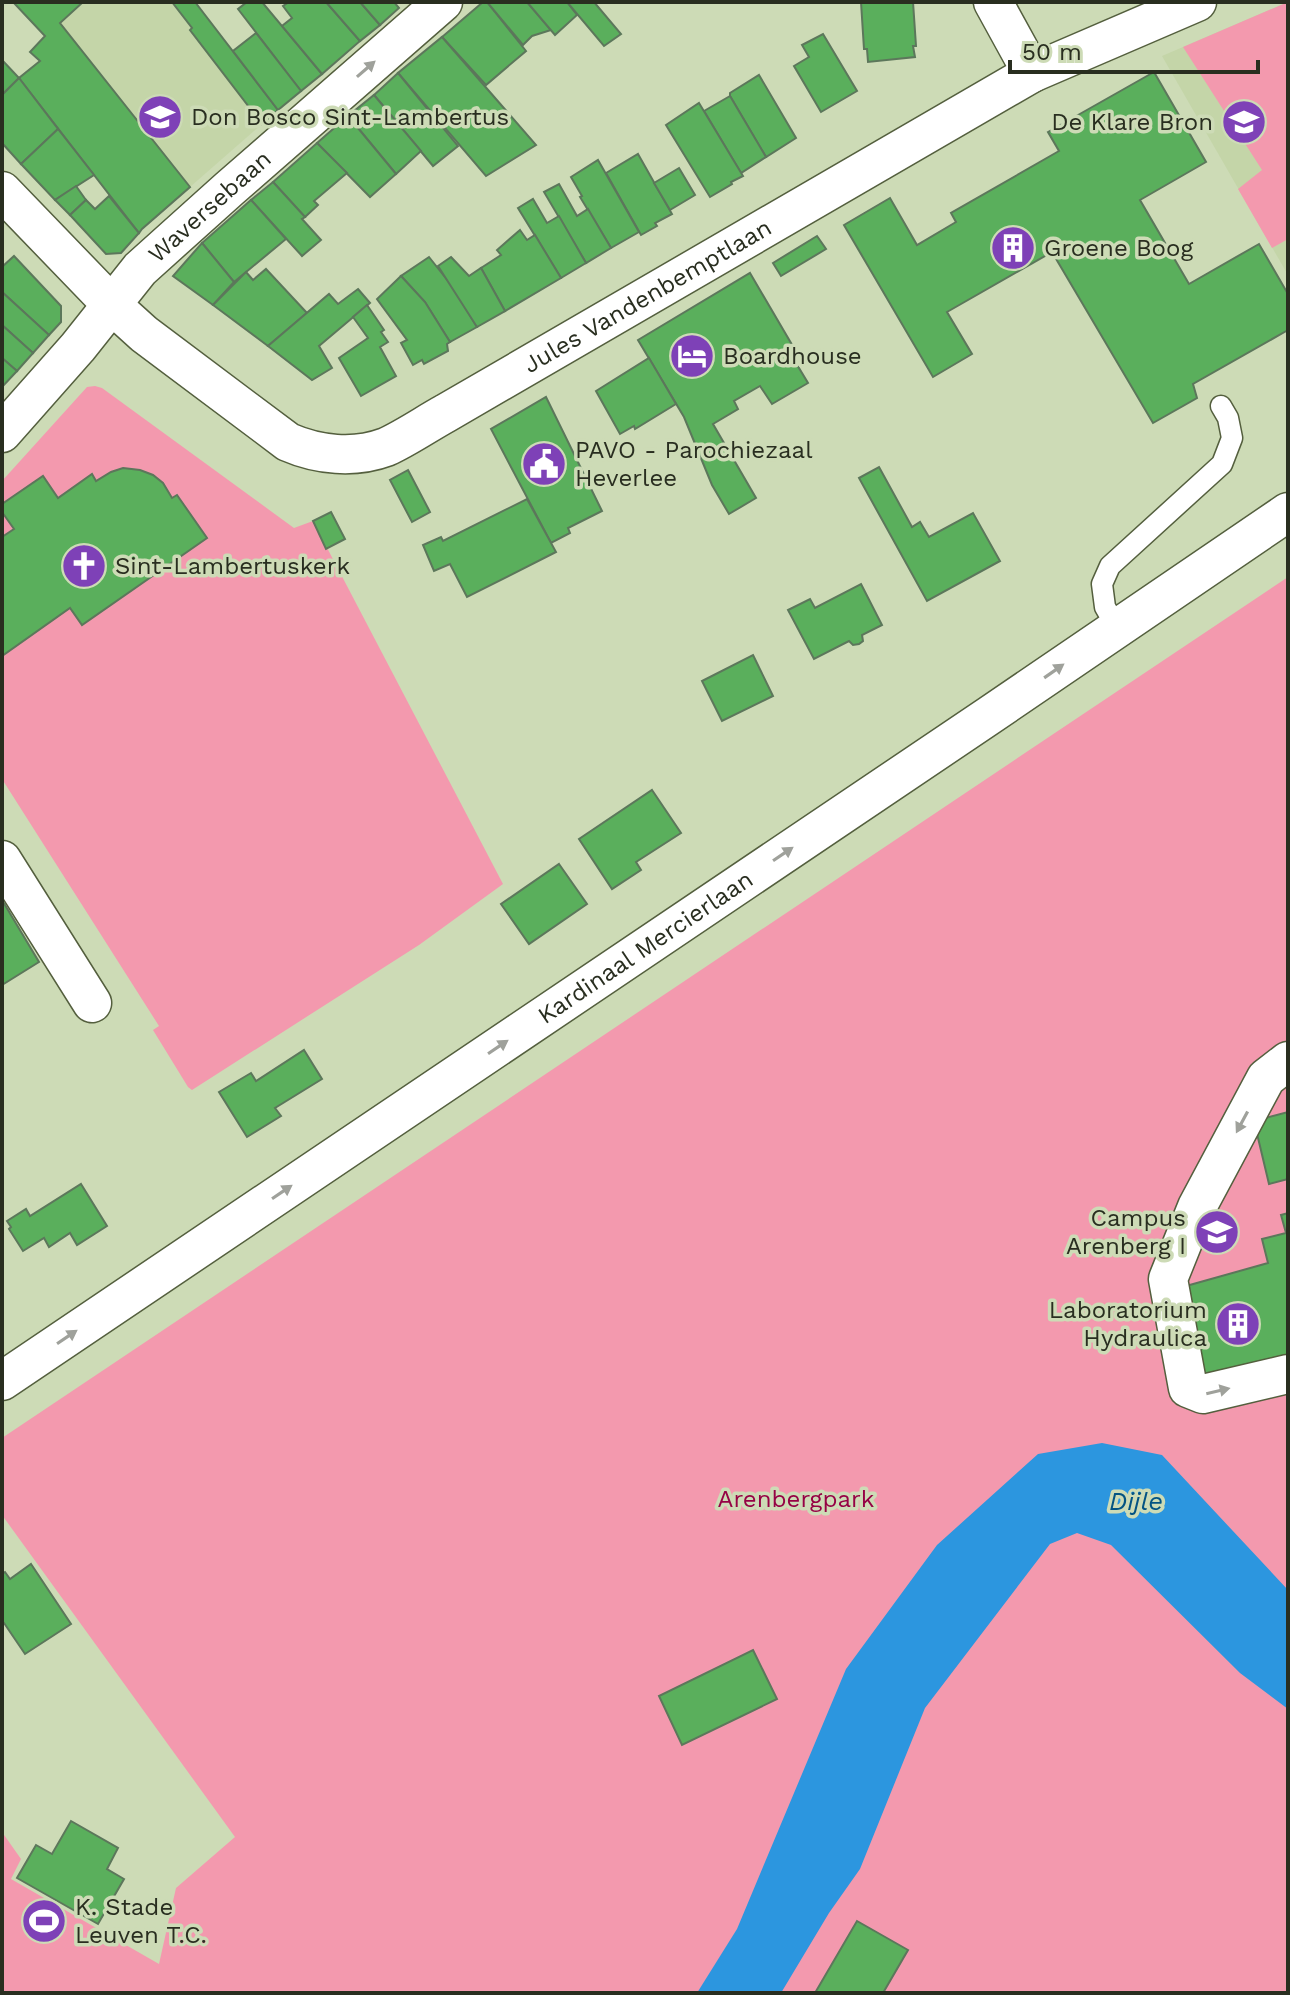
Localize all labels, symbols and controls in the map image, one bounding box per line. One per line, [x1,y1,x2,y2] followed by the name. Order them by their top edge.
[1010,24,1258,74] scale bar
[1022,38,1082,66] text: 50 m
[355,61,375,78] one-way arrow
[136,93,184,141] school or university icon: Don Bosco Sint-Lambertus
[1220,98,1268,146] school or university icon: De Klare Bron
[191,103,509,131] place label: Don Bosco Sint-Lambertus
[1051,108,1213,136] place label: De Klare Bron
[143,145,277,269] street label: Waversebaan
[519,213,776,379] street label: Jules Vandenbemptlaan
[989,224,1037,272] building icon: Groene Boog
[1044,234,1193,262] place label: Groene Boog
[668,332,716,380] hotel icon: Boardhouse
[723,342,862,370] place label: Boardhouse
[575,436,813,492] place label: PAVO - Parochiezaal Heverlee
[520,440,568,488] public building icon: PAVO - Parochiezaal Heverlee
[60,542,108,590] church icon: Sint-Lambertuskerk
[115,552,350,580] place label: Sint-Lambertuskerk
[1044,664,1065,679] one-way arrow
[772,848,794,862] one-way arrow
[533,865,758,1030] street label: Kardinaal Mercierlaan
[487,1039,508,1054] one-way arrow
[1236,1111,1249,1134] one-way arrow
[272,1185,293,1200] one-way arrow
[1066,1204,1186,1260] place label: Campus Arenberg I
[1193,1208,1241,1256] school or university icon: Campus Arenberg I
[1049,1296,1207,1352] place label: Laboratorium Hydraulica
[1214,1300,1262,1348] building icon: Laboratorium Hydraulica
[56,1330,77,1345] one-way arrow
[1206,1384,1231,1397] one-way arrow
[718,1485,875,1513] park label: Arenbergpark
[1109,1486,1163,1516] water label: Dijle
[75,1893,207,1949] place label: K. Stade Leuven T.C.
[20,1897,68,1945] sports icon: K. Stade Leuven T.C.

